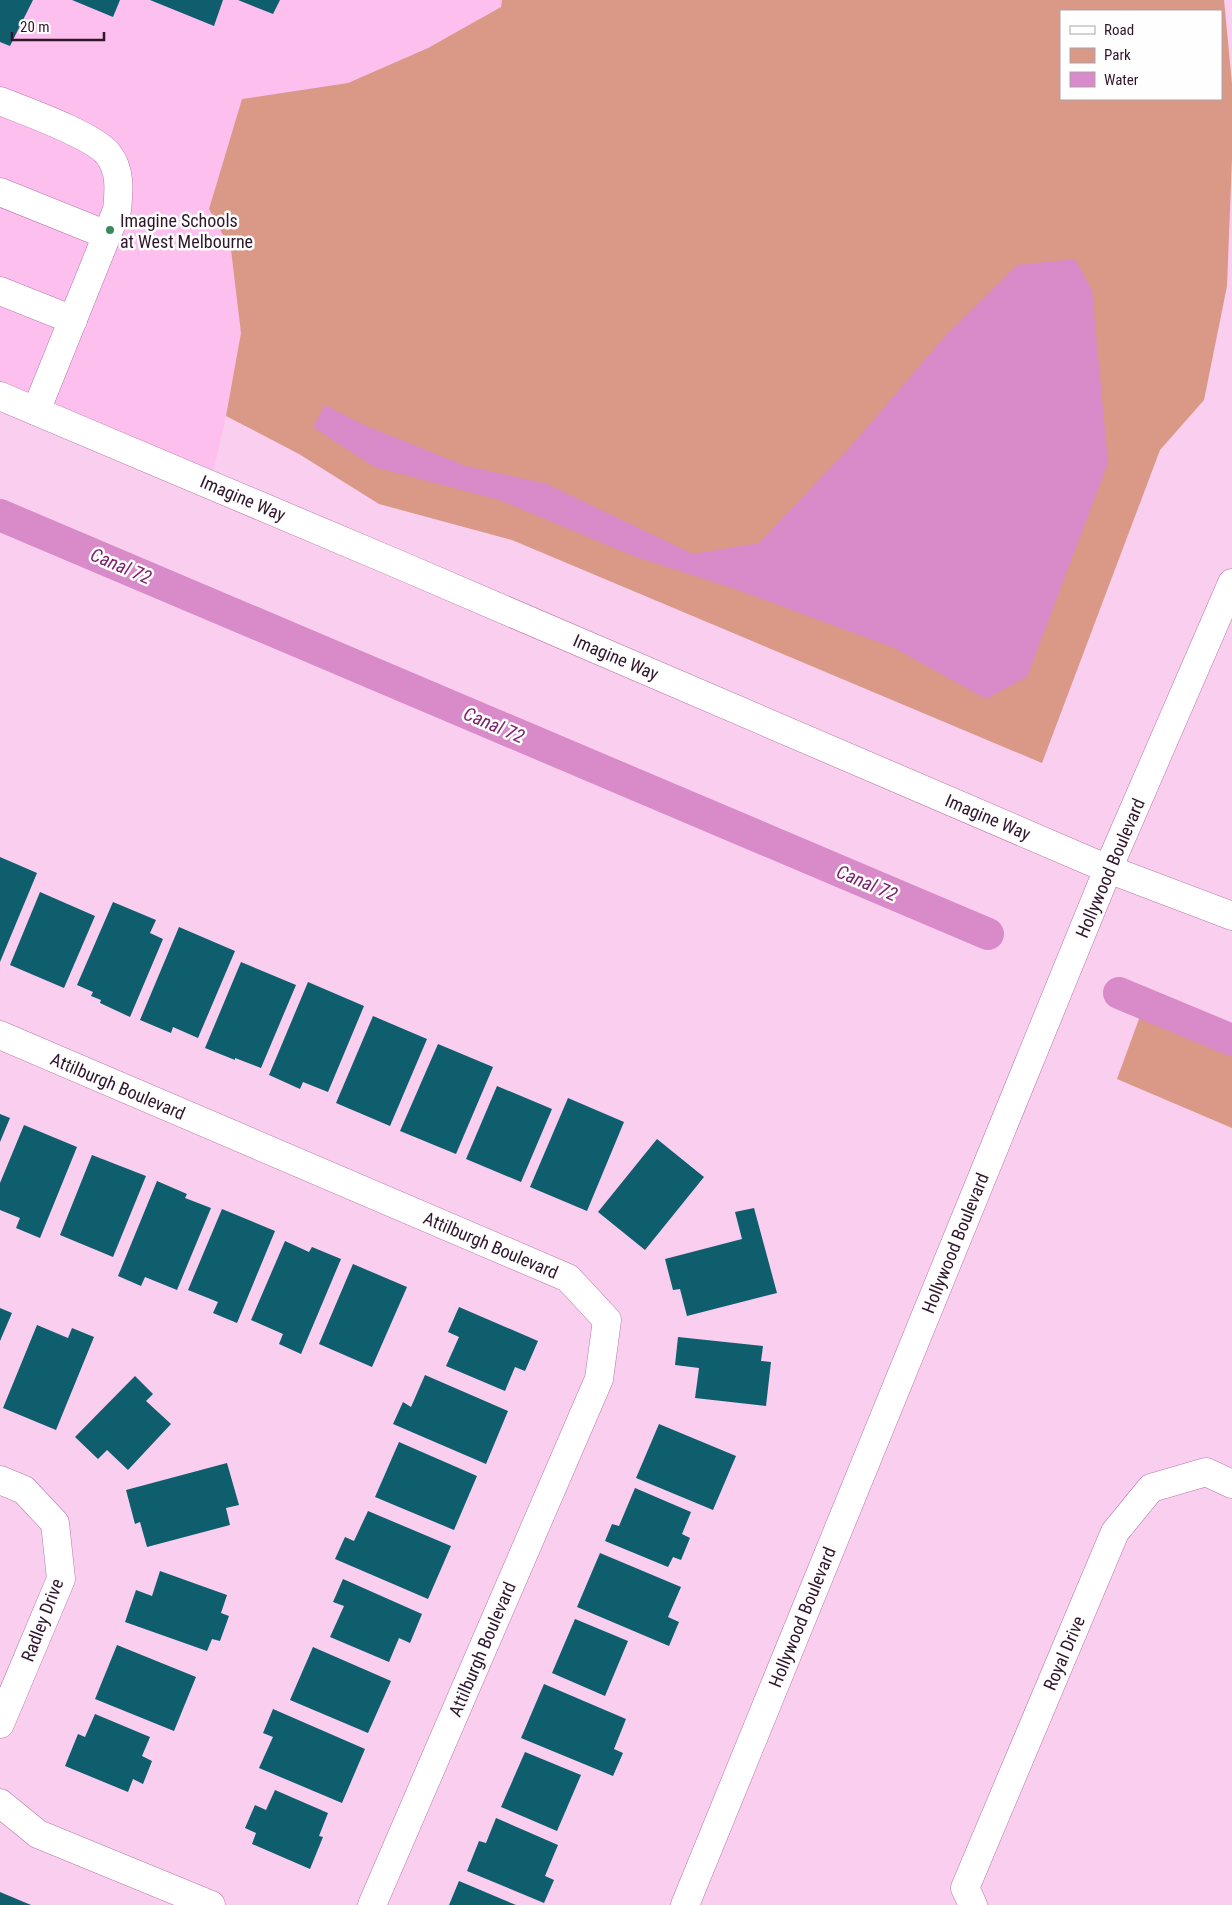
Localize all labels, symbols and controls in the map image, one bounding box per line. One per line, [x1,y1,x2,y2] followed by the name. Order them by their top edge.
[12,10,105,42] scale bar
[1060,10,1222,100] legend
[20,18,50,36] text: 20 m
[1104,21,1134,39] text: Road
[1104,46,1131,64] text: Park
[1104,71,1139,89] text: Water
[120,210,253,252] place label: Imagine Schools at West Melbourne
[104,224,116,236] marker: Imagine Schools at West Melbourne
[197,471,289,526] street label: Imagine Way
[87,543,155,589] water label: Canal 72
[570,630,662,685] street label: Imagine Way
[460,702,528,748] water label: Canal 72
[942,790,1034,845] street label: Imagine Way
[1071,795,1149,941] street label: Hollywood Boulevard
[833,860,901,906] water label: Canal 72
[48,1048,188,1124] street label: Attilburgh Boulevard
[917,1170,993,1316] street label: Hollywood Boulevard
[421,1207,561,1283] street label: Attilburgh Boulevard
[764,1544,840,1690] street label: Hollywood Boulevard
[17,1576,67,1664] street label: Radley Drive
[444,1579,520,1719] street label: Attilburgh Boulevard
[1039,1613,1089,1693] street label: Royal Drive

